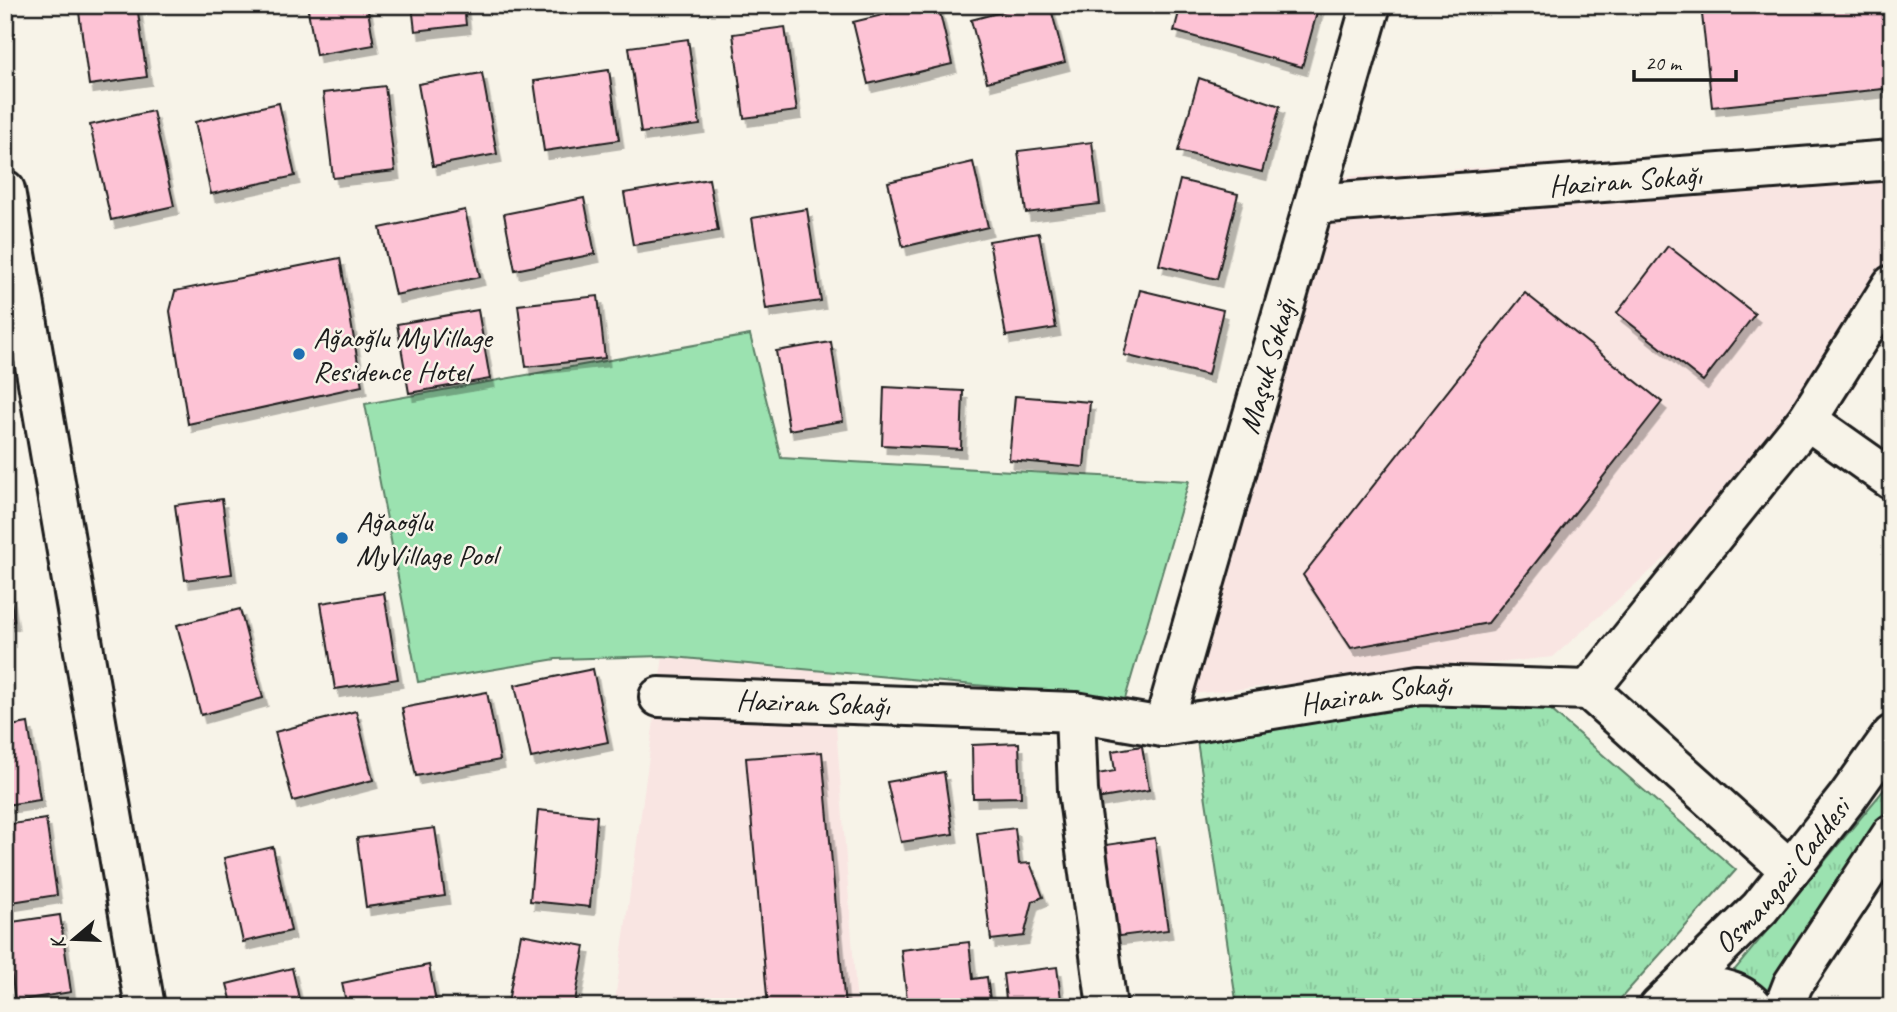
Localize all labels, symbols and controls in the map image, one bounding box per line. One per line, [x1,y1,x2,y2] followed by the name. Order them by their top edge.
[1634,38,1736,82] scale bar
[1645,50,1683,76] text: 20 m
[1547,155,1704,205] street label: Haziran Sokağı
[1230,292,1305,438] street label: Maşuk Sokağı
[313,318,494,390] place label: Ağaoğlu MyVillage Residence Hotel
[291,346,307,362] marker: Ağaoğlu MyVillage Residence Hotel
[356,502,502,574] place label: Ağaoğlu MyVillage Pool
[334,530,350,546] marker: Ağaoğlu MyVillage Pool
[1297,665,1454,723] street label: Haziran Sokağı
[736,681,891,724] street label: Haziran Sokağı
[1706,788,1860,962] street label: Osmangazi Caddesi
[38,904,108,974] north arrow
[45,932,72,953] text: K

